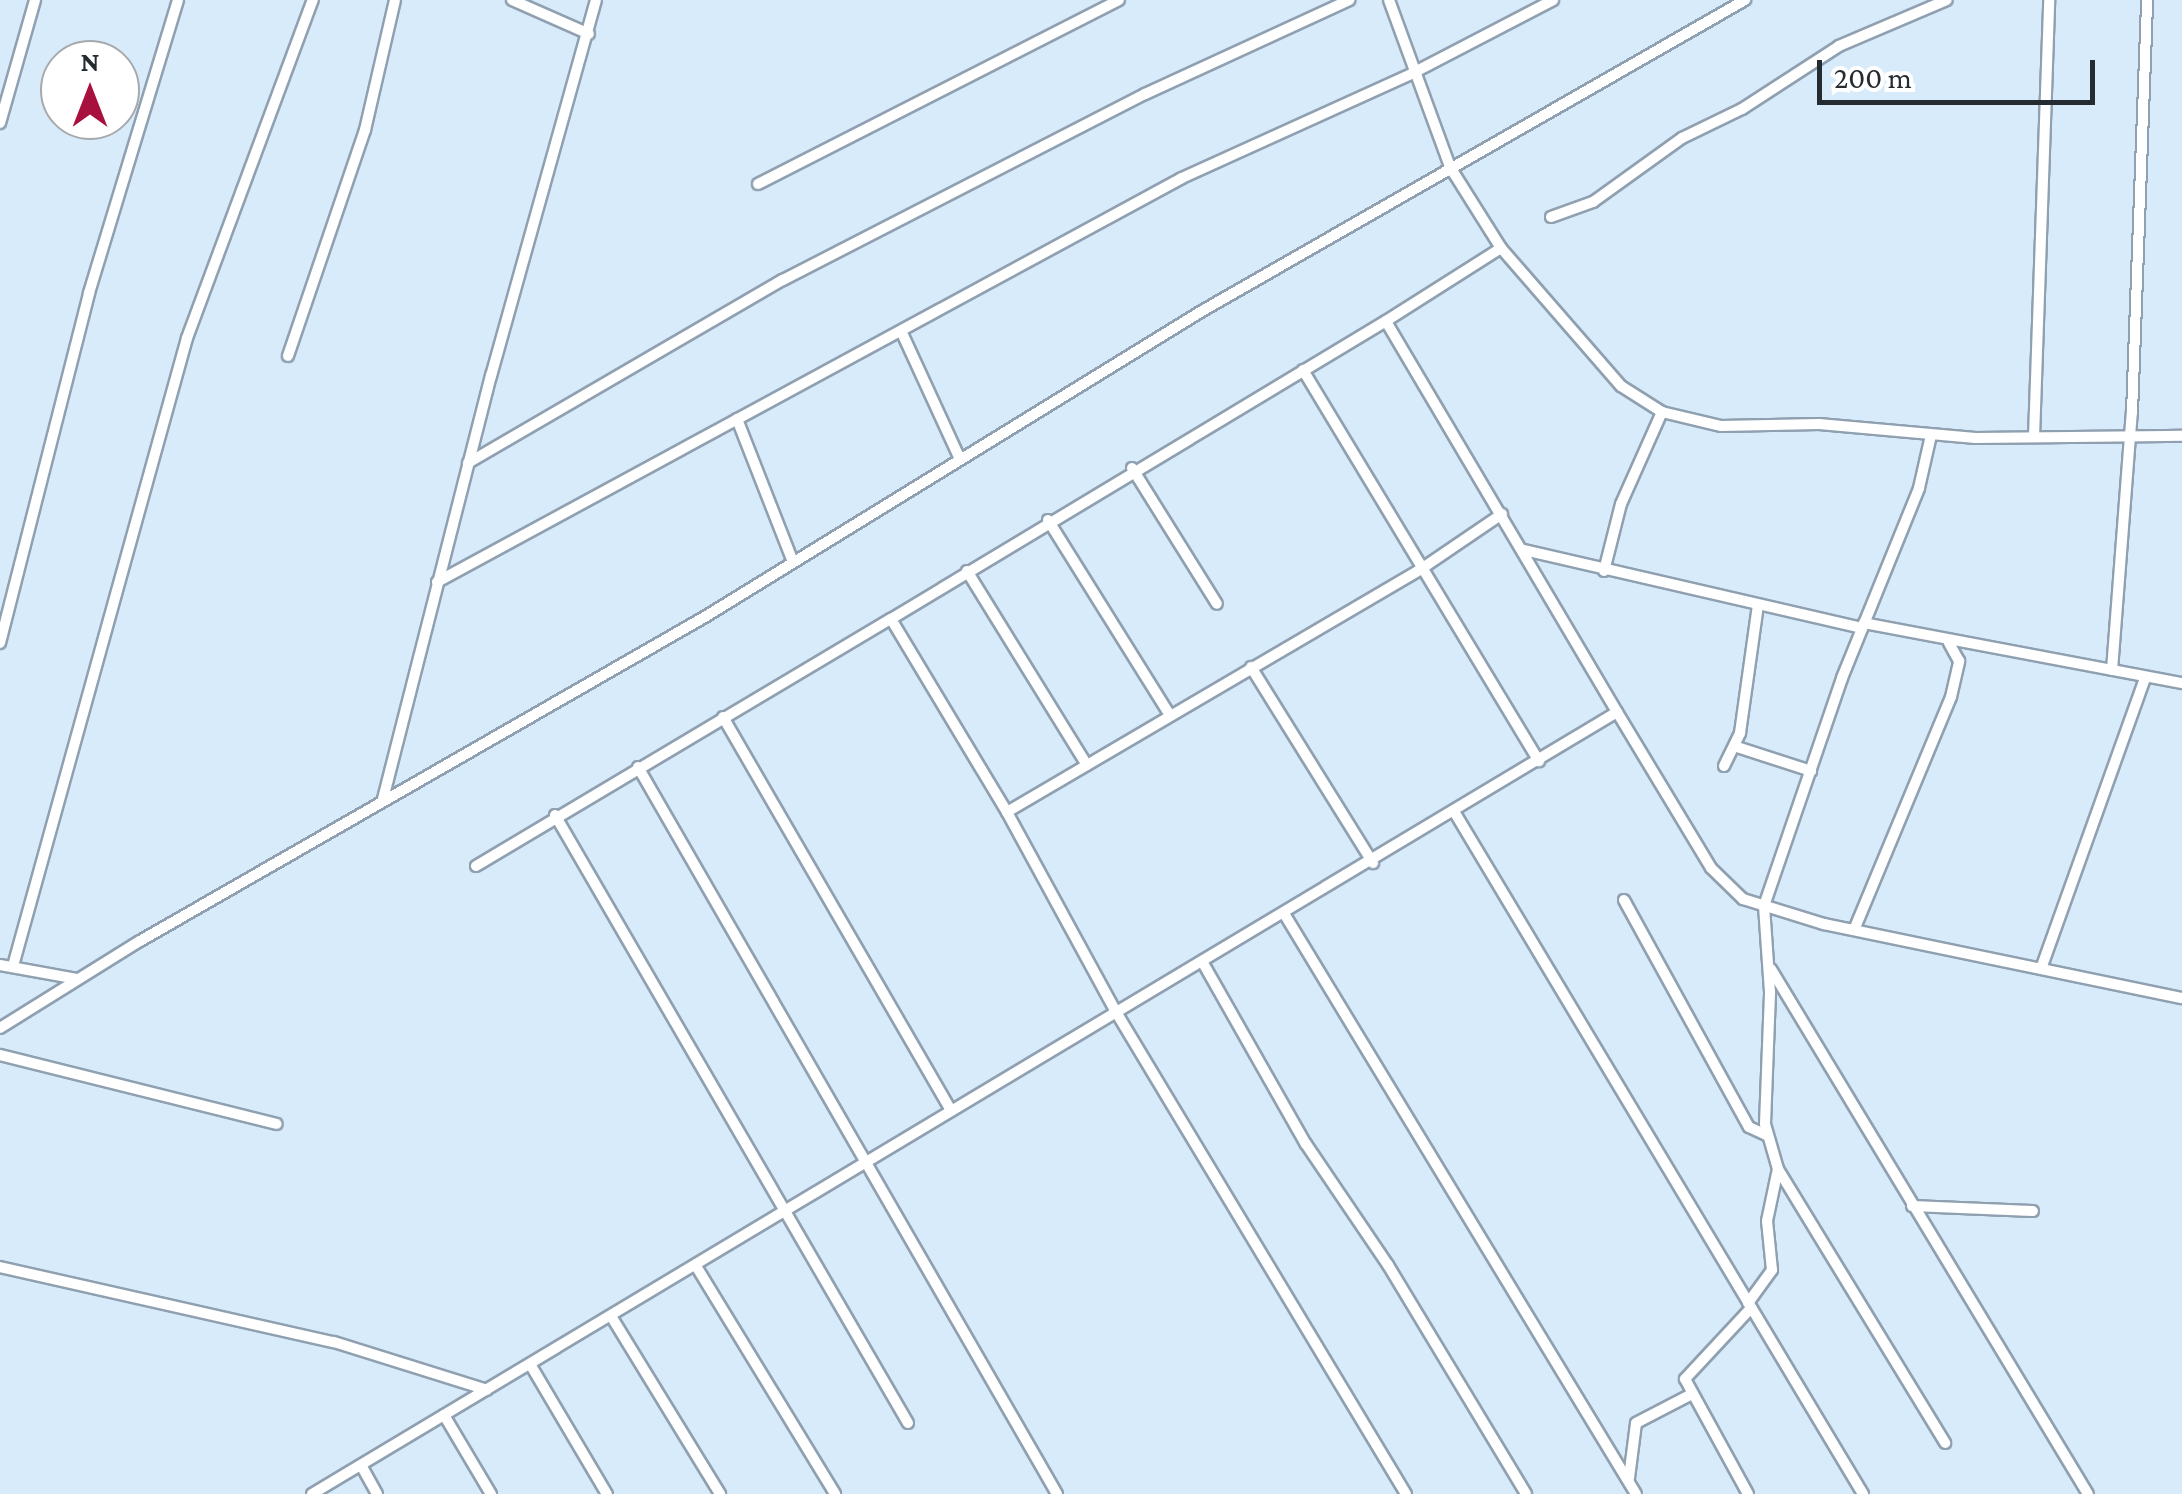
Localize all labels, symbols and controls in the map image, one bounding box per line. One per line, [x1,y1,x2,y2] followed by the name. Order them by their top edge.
[40,40,140,140] north arrow
[1822,40,2100,102] scale bar
[80,46,100,77] text: N
[1834,61,1912,94] text: 200 m

